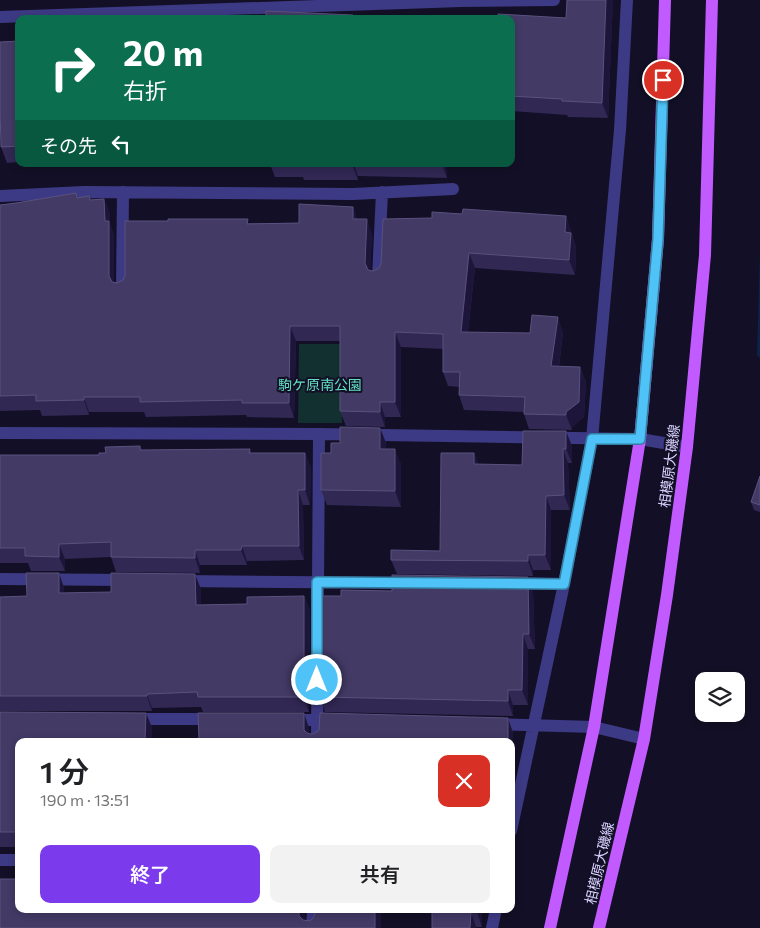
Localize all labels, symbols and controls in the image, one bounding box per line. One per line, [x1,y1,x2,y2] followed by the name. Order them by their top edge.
[123,30,203,73] text: 20 m
[40,35,105,100] icon: right
[642,59,684,101] pin
[649,66,677,94] icon: arrive
[123,77,167,104] text: 右折
[107,130,135,158] icon: left
[40,134,97,157] text: その先
[278,376,362,393] park label: 駒ケ原南公園
[655,423,683,509] street label: 相模原大磯線
[290,653,342,705] position arrow
[695,672,745,722] map controls
[695,672,745,722] button: layers
[40,752,89,789] text: 1 分
[438,755,490,807] button: close
[40,790,130,809] text: 190 m · 13:51
[581,820,617,906] street label: 相模原大磯線
[40,845,260,903] button: 終了
[270,845,490,903] button: 共有

